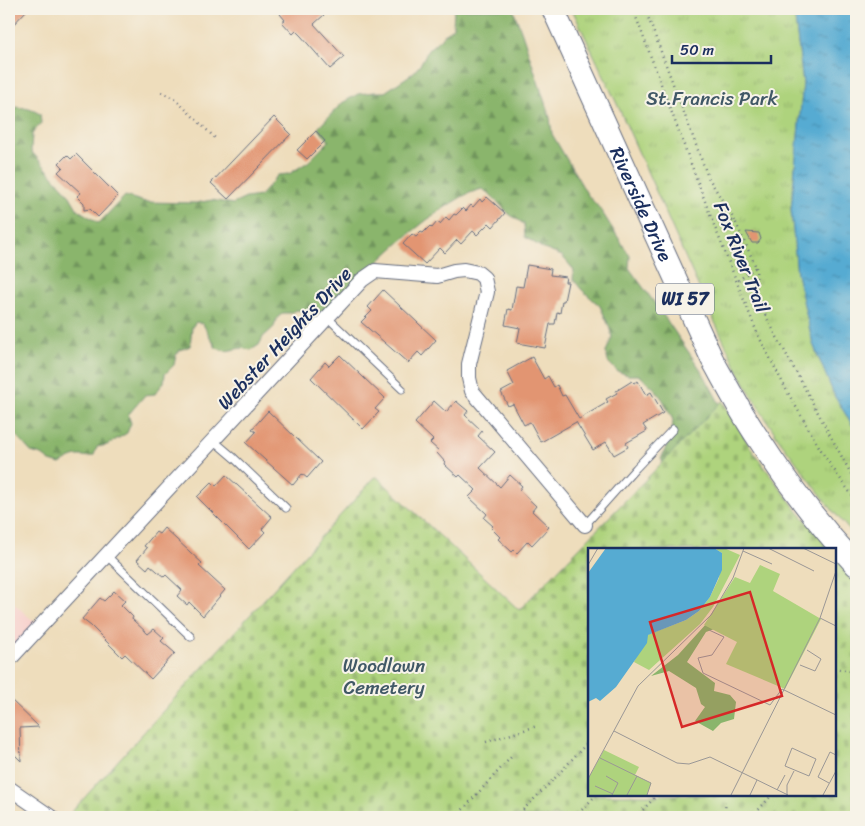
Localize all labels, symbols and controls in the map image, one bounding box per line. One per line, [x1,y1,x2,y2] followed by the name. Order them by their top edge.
[672,32,771,64] scale bar
[680,37,715,63] text: 50 m
[646,82,779,115] park label: St.Francis Park
[601,141,682,267] street label: Riverside Drive
[704,196,779,319] street label: Fox River Trail
[209,259,360,418] street label: Webster Heights Drive
[656,284,714,314] road number: WI 57
[588,548,835,796] inset map
[343,649,425,704] park label: Woodlawn Cemetery

